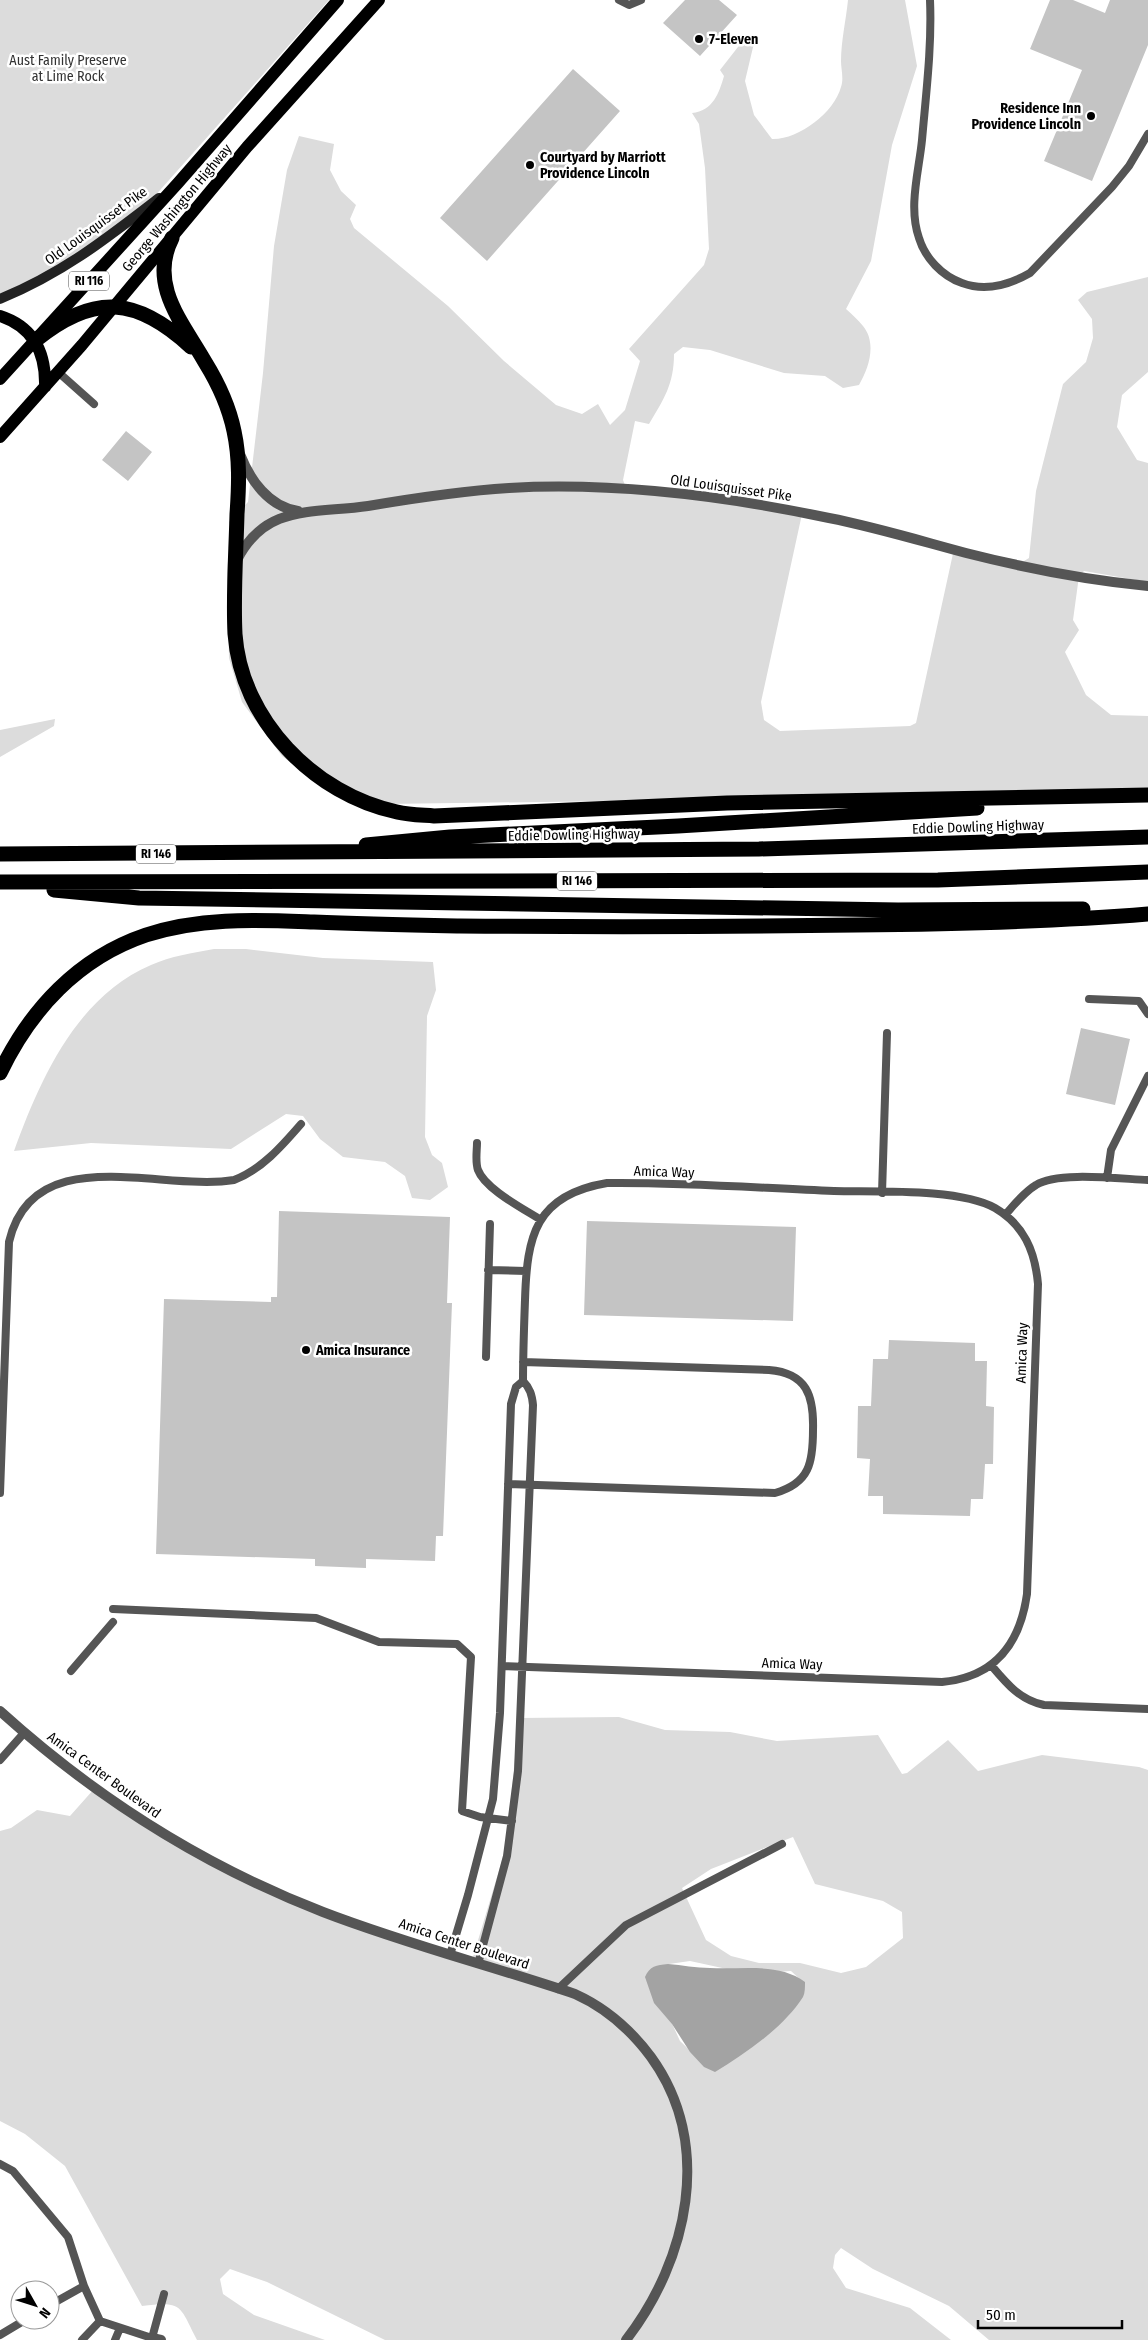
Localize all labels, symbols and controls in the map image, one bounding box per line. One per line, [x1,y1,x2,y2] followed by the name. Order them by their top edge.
[709,31,758,48] place label: 7-Eleven
[693,33,705,45] marker: 7-Eleven
[9,52,127,85] park label: Aust Family Preserve at Lime Rock
[972,100,1081,133] place label: Residence Inn Providence Lincoln
[1085,110,1097,122] marker: Residence Inn Providence Lincoln
[119,140,236,275] street label: George Washington Highway
[540,149,667,182] place label: Courtyard by Marriott Providence Lincoln
[524,159,536,171] marker: Courtyard by Marriott Providence Lincoln
[41,183,151,269] street label: Old Louisquisset Pike
[69,272,109,290] road number: RI 116
[669,471,793,505] street label: Old Louisquisset Pike
[912,816,1045,838] street label: Eddie Dowling Highway
[508,825,641,845] street label: Eddie Dowling Highway
[136,844,176,864] road number: RI 146
[557,871,597,890] road number: RI 146
[633,1162,695,1182] street label: Amica Way
[1012,1322,1032,1384] street label: Amica Way
[315,1342,410,1359] place label: Amica Insurance
[300,1344,312,1356] marker: Amica Insurance
[761,1654,823,1674] street label: Amica Way
[44,1728,164,1822] street label: Amica Center Boulevard
[397,1915,531,1973] street label: Amica Center Boulevard
[10,2280,60,2330] north arrow
[978,2298,1122,2330] scale bar
[35,2304,54,2321] text: N
[986,2306,1016,2324] text: 50 m

